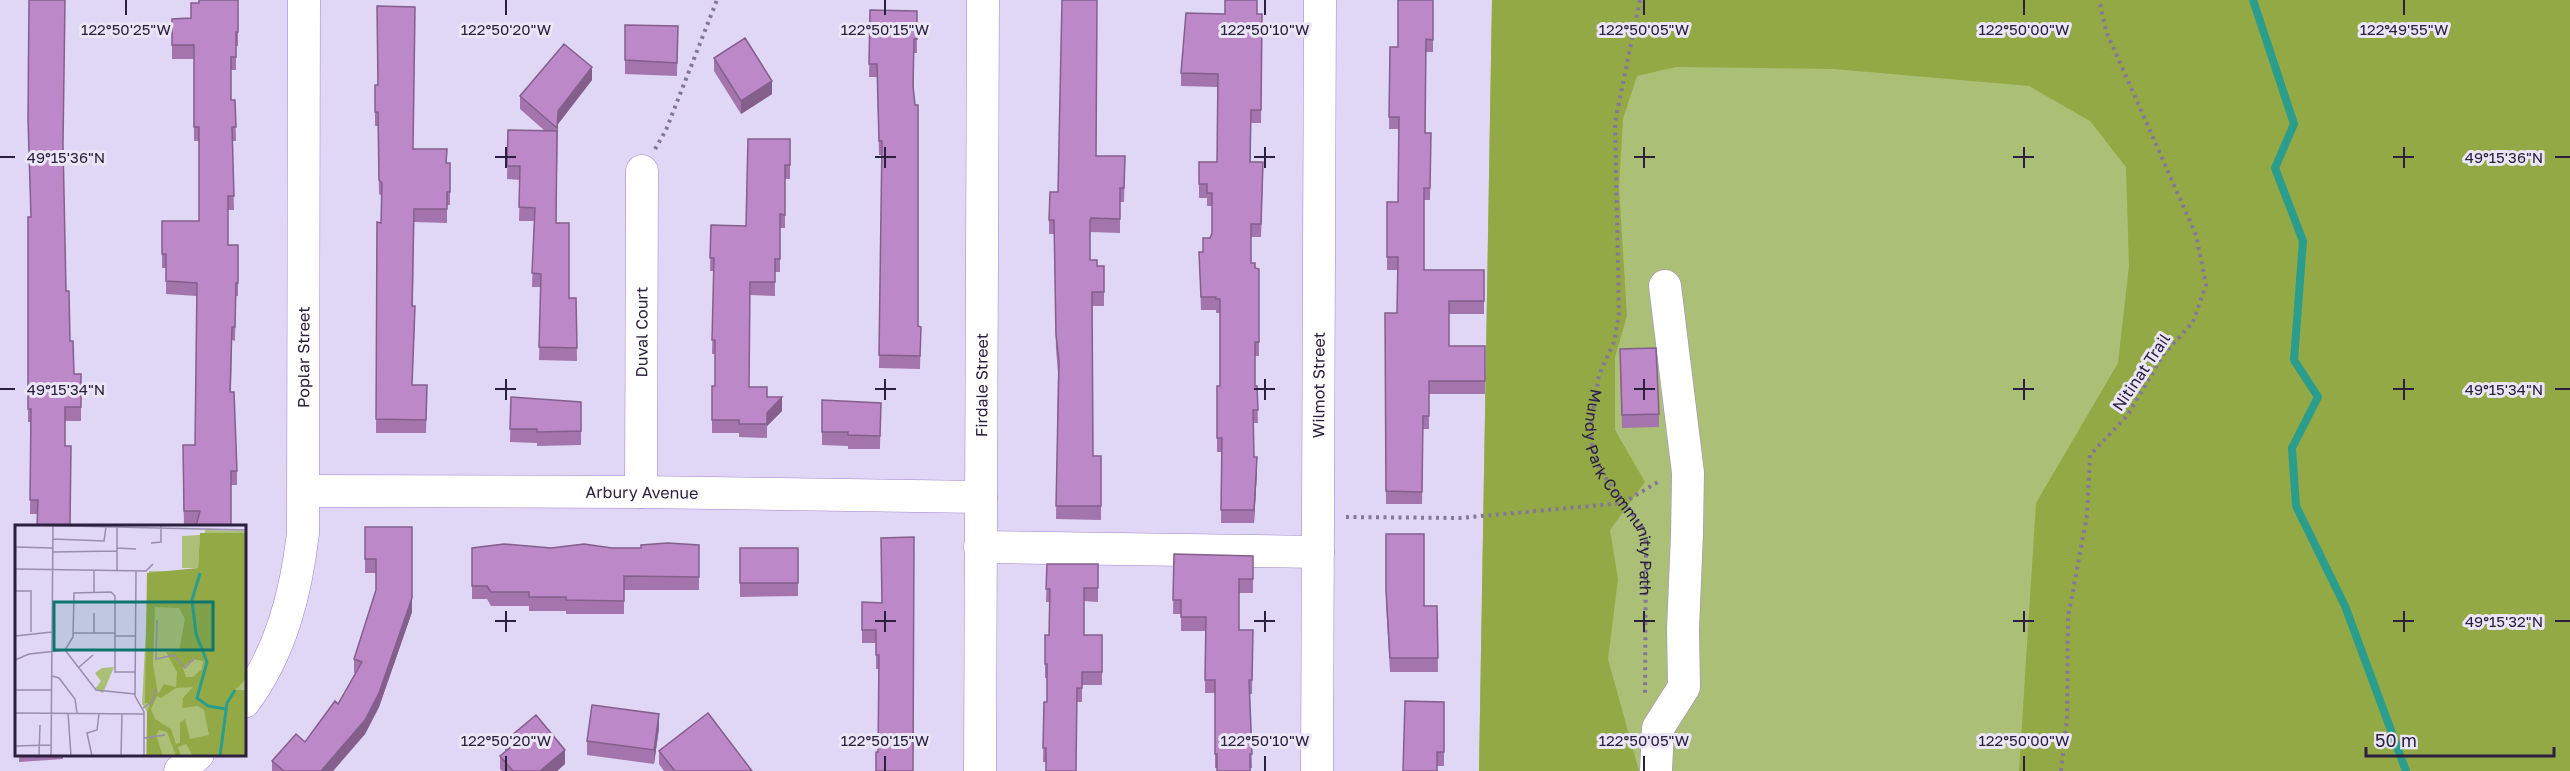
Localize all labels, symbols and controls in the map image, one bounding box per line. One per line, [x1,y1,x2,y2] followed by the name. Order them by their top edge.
[81,20,171,38] text: 122°50'25"W
[461,20,551,38] text: 122°50'20"W
[841,20,929,38] text: 122°50'15"W
[1221,20,1309,38] text: 122°50'10"W
[1599,20,1689,38] text: 122°50'05"W
[1979,20,2069,38] text: 122°50'00"W
[2360,20,2448,38] text: 122°49'55"W
[27,148,105,166] text: 49°15'36"N
[2465,148,2543,166] text: 49°15'36"N
[631,287,652,377] street label: Duval Court
[293,306,313,408] street label: Poplar Street
[2108,329,2174,415] street label: Nitinat Trail
[1308,332,1329,438] street label: Wilmot Street
[971,333,992,437] street label: Firdale Street
[27,380,105,398] text: 49°15'34"N
[2465,380,2543,398] text: 49°15'34"N
[1581,388,1656,596] street label: Mundy Park Community Path
[586,482,699,503] street label: Arbury Avenue
[15,525,246,756] inset map
[2465,612,2543,630] text: 49°15'32"N
[2366,720,2554,758] scale bar
[2375,729,2417,751] text: 50 m
[461,731,551,749] text: 122°50'20"W
[841,731,929,749] text: 122°50'15"W
[1221,731,1309,749] text: 122°50'10"W
[1599,731,1689,749] text: 122°50'05"W
[1979,731,2069,749] text: 122°50'00"W

